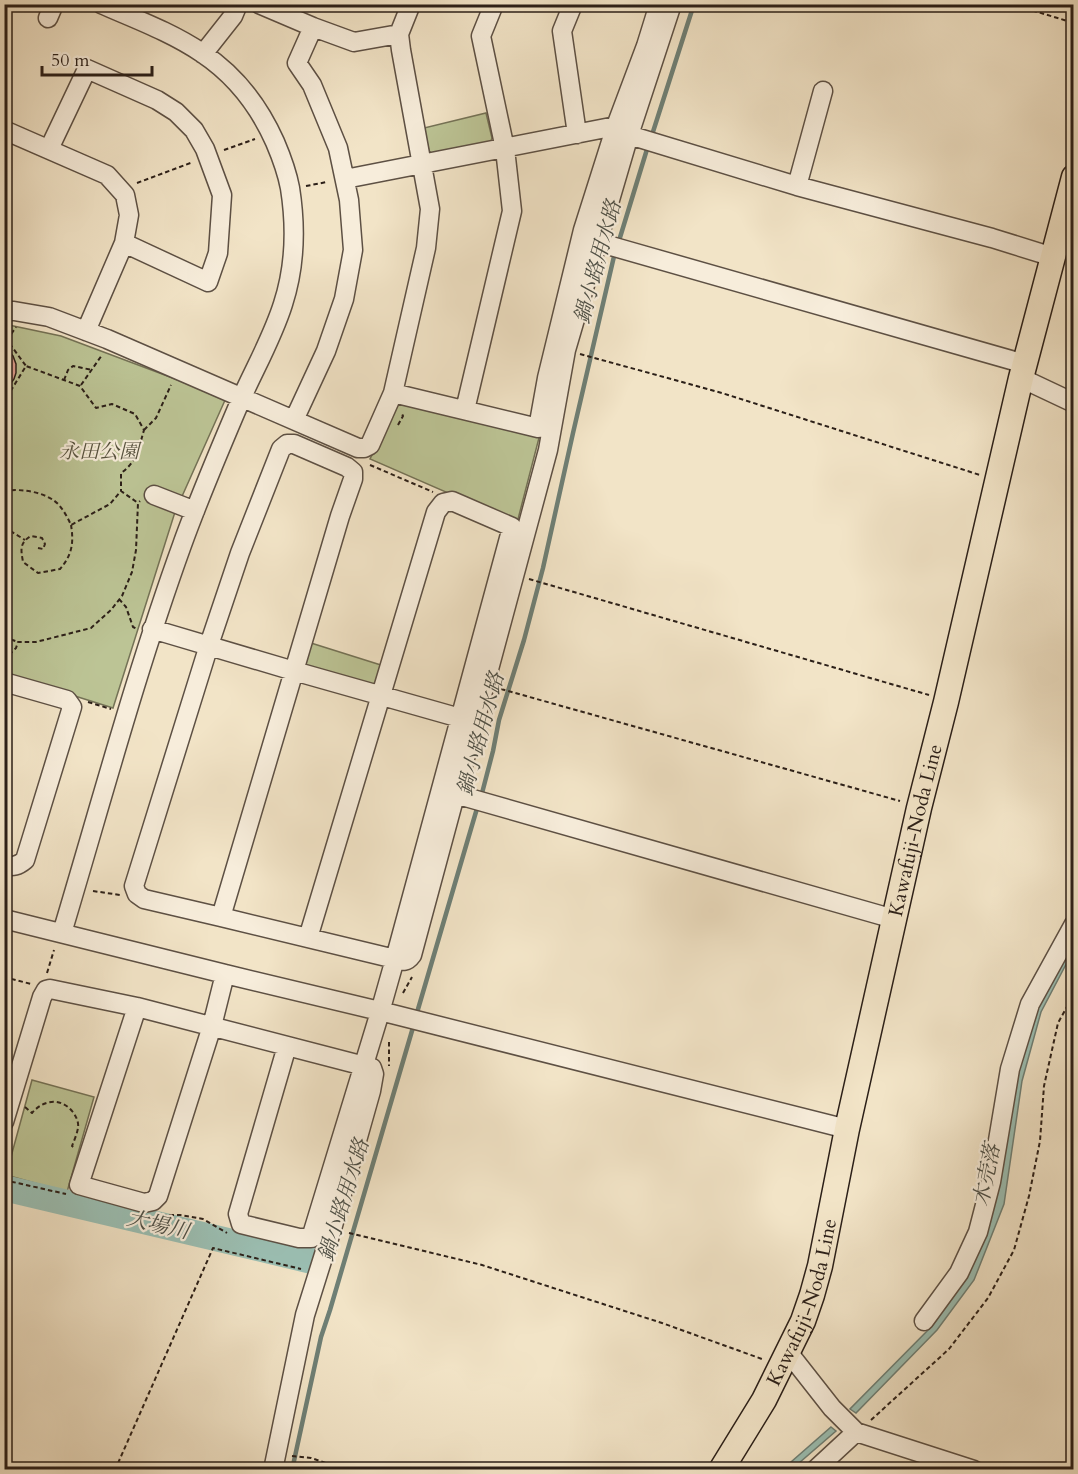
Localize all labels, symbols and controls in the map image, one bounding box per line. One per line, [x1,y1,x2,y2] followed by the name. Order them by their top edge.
[42,39,152,77] scale bar
[51,48,90,73] text: 50 m
[568,195,629,327] water label: 鍋小路用水路
[59,438,142,465] park label: 永田公園
[451,667,512,799] water label: 鍋小路用水路
[882,741,948,919] street label: Kawafuji-Noda Line
[312,1134,377,1264] water label: 鍋小路用水路
[967,1138,1008,1209] water label: 木売落
[124,1204,194,1247] water label: 大場川
[760,1216,843,1390] street label: Kawafuji-Noda Line

